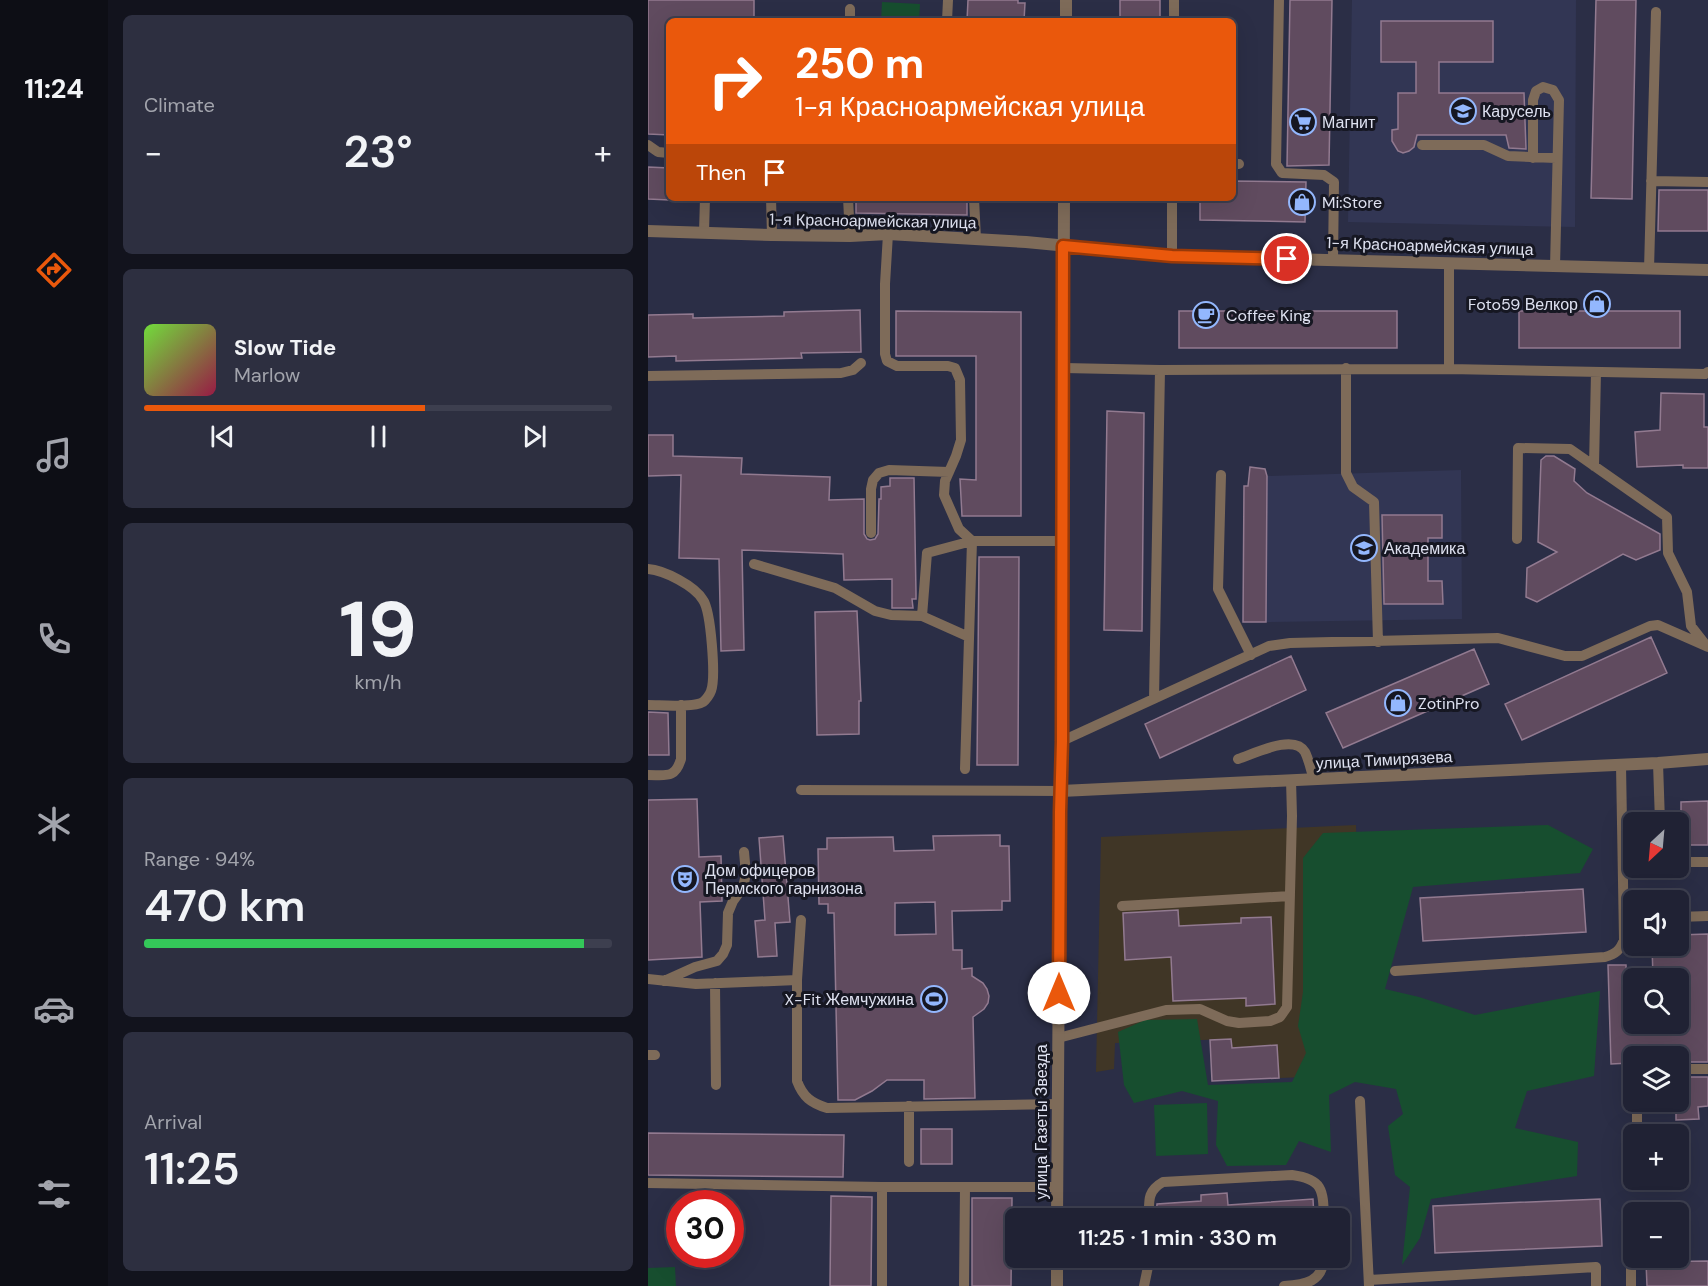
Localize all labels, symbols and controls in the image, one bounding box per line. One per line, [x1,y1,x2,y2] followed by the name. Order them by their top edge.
[795,36,924,91] text: 250 m
[696,42,774,120] icon: right
[24,71,84,106] text: 11:24
[795,89,1145,124] text: 1-я Красноармейская улица
[144,92,215,118] text: Climate
[1448,96,1478,126] school or university icon: Карусель
[1482,101,1551,122] place label: Карусель
[1288,107,1318,137] supermarket icon: Магнит
[1322,112,1376,133] place label: Магнит
[344,122,413,181] text: 23°
[144,131,162,174] text: −
[594,131,612,174] text: +
[758,156,791,189] icon: arrive
[696,158,746,187] text: Then
[1287,187,1317,217] shop icon: Mi:Store
[1322,192,1382,213] place label: Mi:Store
[769,209,977,233] street label: 1-я Красноармейская улица
[1326,232,1534,260] street label: 1-я Красноармейская улица
[1261,233,1312,284] pin
[1270,242,1303,275] icon: arrive
[33,249,75,291] icon: directions
[1582,289,1612,319] shop icon: Foto59 Велкор
[1468,294,1578,315] place label: Foto59 Велкор
[1191,300,1221,330] cafe icon: Coffee King
[1226,305,1311,326] place label: Coffee King
[234,333,336,362] text: Slow Tide
[234,362,300,388] text: Marlow
[206,420,239,453] icon: previous
[362,420,395,453] icon: pause
[518,420,551,453] icon: next
[33,434,75,476] icon: music
[1349,533,1379,563] school or university icon: Академика
[1384,538,1465,559] place label: Академика
[339,579,417,680] text: 19
[33,618,75,660] icon: phone
[354,669,402,695] text: km/h
[1383,688,1413,718] shop icon: ZotinPro
[1418,693,1480,714] place label: ZotinPro
[1315,746,1453,774] street label: улица Тимирязева
[33,803,75,845] icon: climate
[1623,812,1689,878] north arrow
[1623,812,1689,1268] map controls
[144,846,255,872] text: Range · 94%
[705,860,863,899] place label: Дом офицеров Пермского гарнизона
[670,864,700,894] theatre icon: Дом офицеров Пермского гарнизона
[144,876,306,935] text: 470 km
[1623,890,1689,956] button: sound
[1027,961,1091,1025] position arrow
[1623,968,1689,1034] button: search
[919,984,949,1014] sports icon: X-Fit Жемчужина
[33,988,75,1030] icon: car
[784,989,914,1010] place label: X-Fit Жемчужина
[1031,1044,1052,1200] street label: улица Газеты Звезда
[1623,1046,1689,1112] button: layers
[144,1109,202,1135] text: Arrival
[1623,1124,1689,1190] button: +
[144,1139,240,1198] text: 11:25
[33,1173,75,1215] icon: filters
[666,1190,744,1268] speed limit sign: 30
[1623,1202,1689,1268] button: −
[1078,1223,1277,1252] text: 11:25 · 1 min · 330 m

